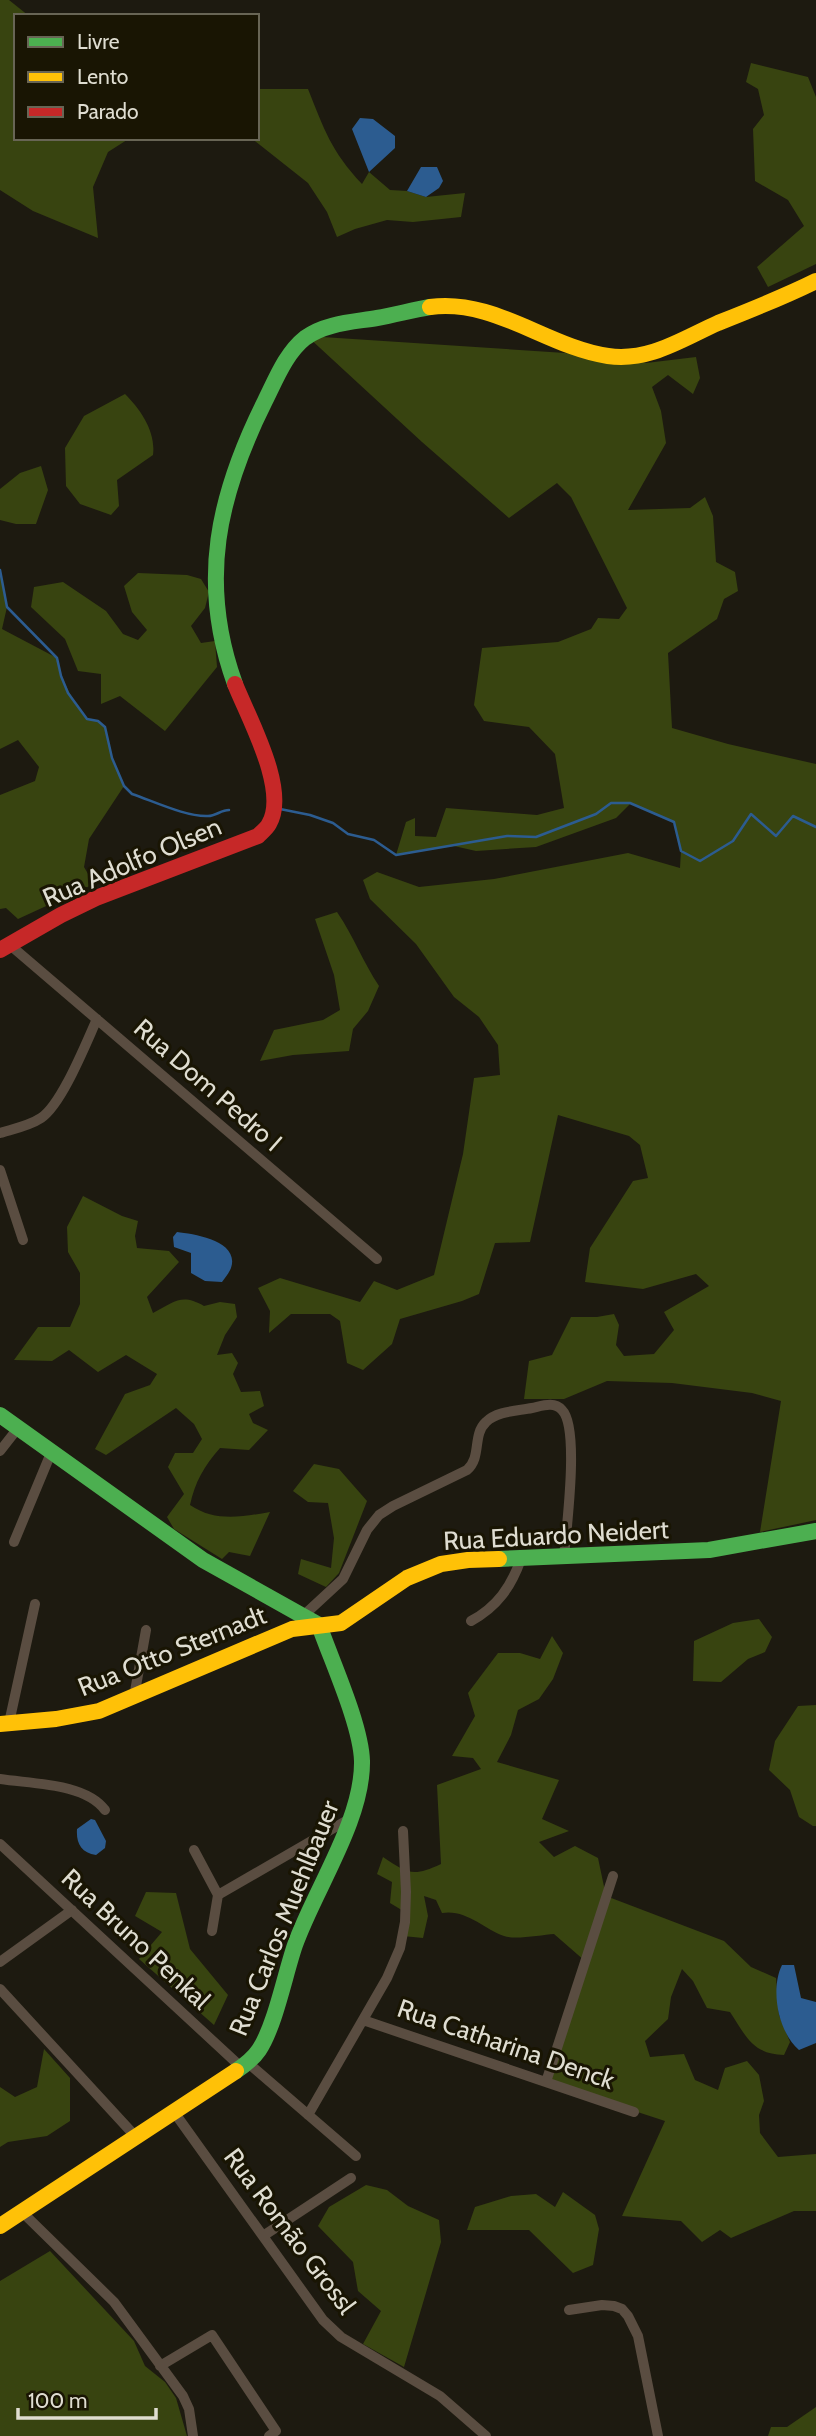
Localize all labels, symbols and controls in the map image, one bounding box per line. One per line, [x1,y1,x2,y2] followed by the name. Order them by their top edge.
[14,14,259,140] legend
[77,29,120,54] text: Livre
[77,64,128,89] text: Lento
[77,99,139,124] text: Parado
[38,810,226,914] street label: Rua Adolfo Olsen
[127,1012,289,1158] street label: Rua Dom Pedro I
[442,1513,670,1557] street label: Rua Eduardo Neidert
[73,1599,271,1703] street label: Rua Otto Sternadt
[222,1795,346,2040] street label: Rua Carlos Muehlbauer
[55,1862,217,2016] street label: Rua Bruno Penkal
[393,1992,619,2096] street label: Rua Catharina Denck
[217,2142,363,2320] street label: Rua Romão Grossl
[18,2376,156,2420] scale bar
[28,2388,87,2413] text: 100 m

